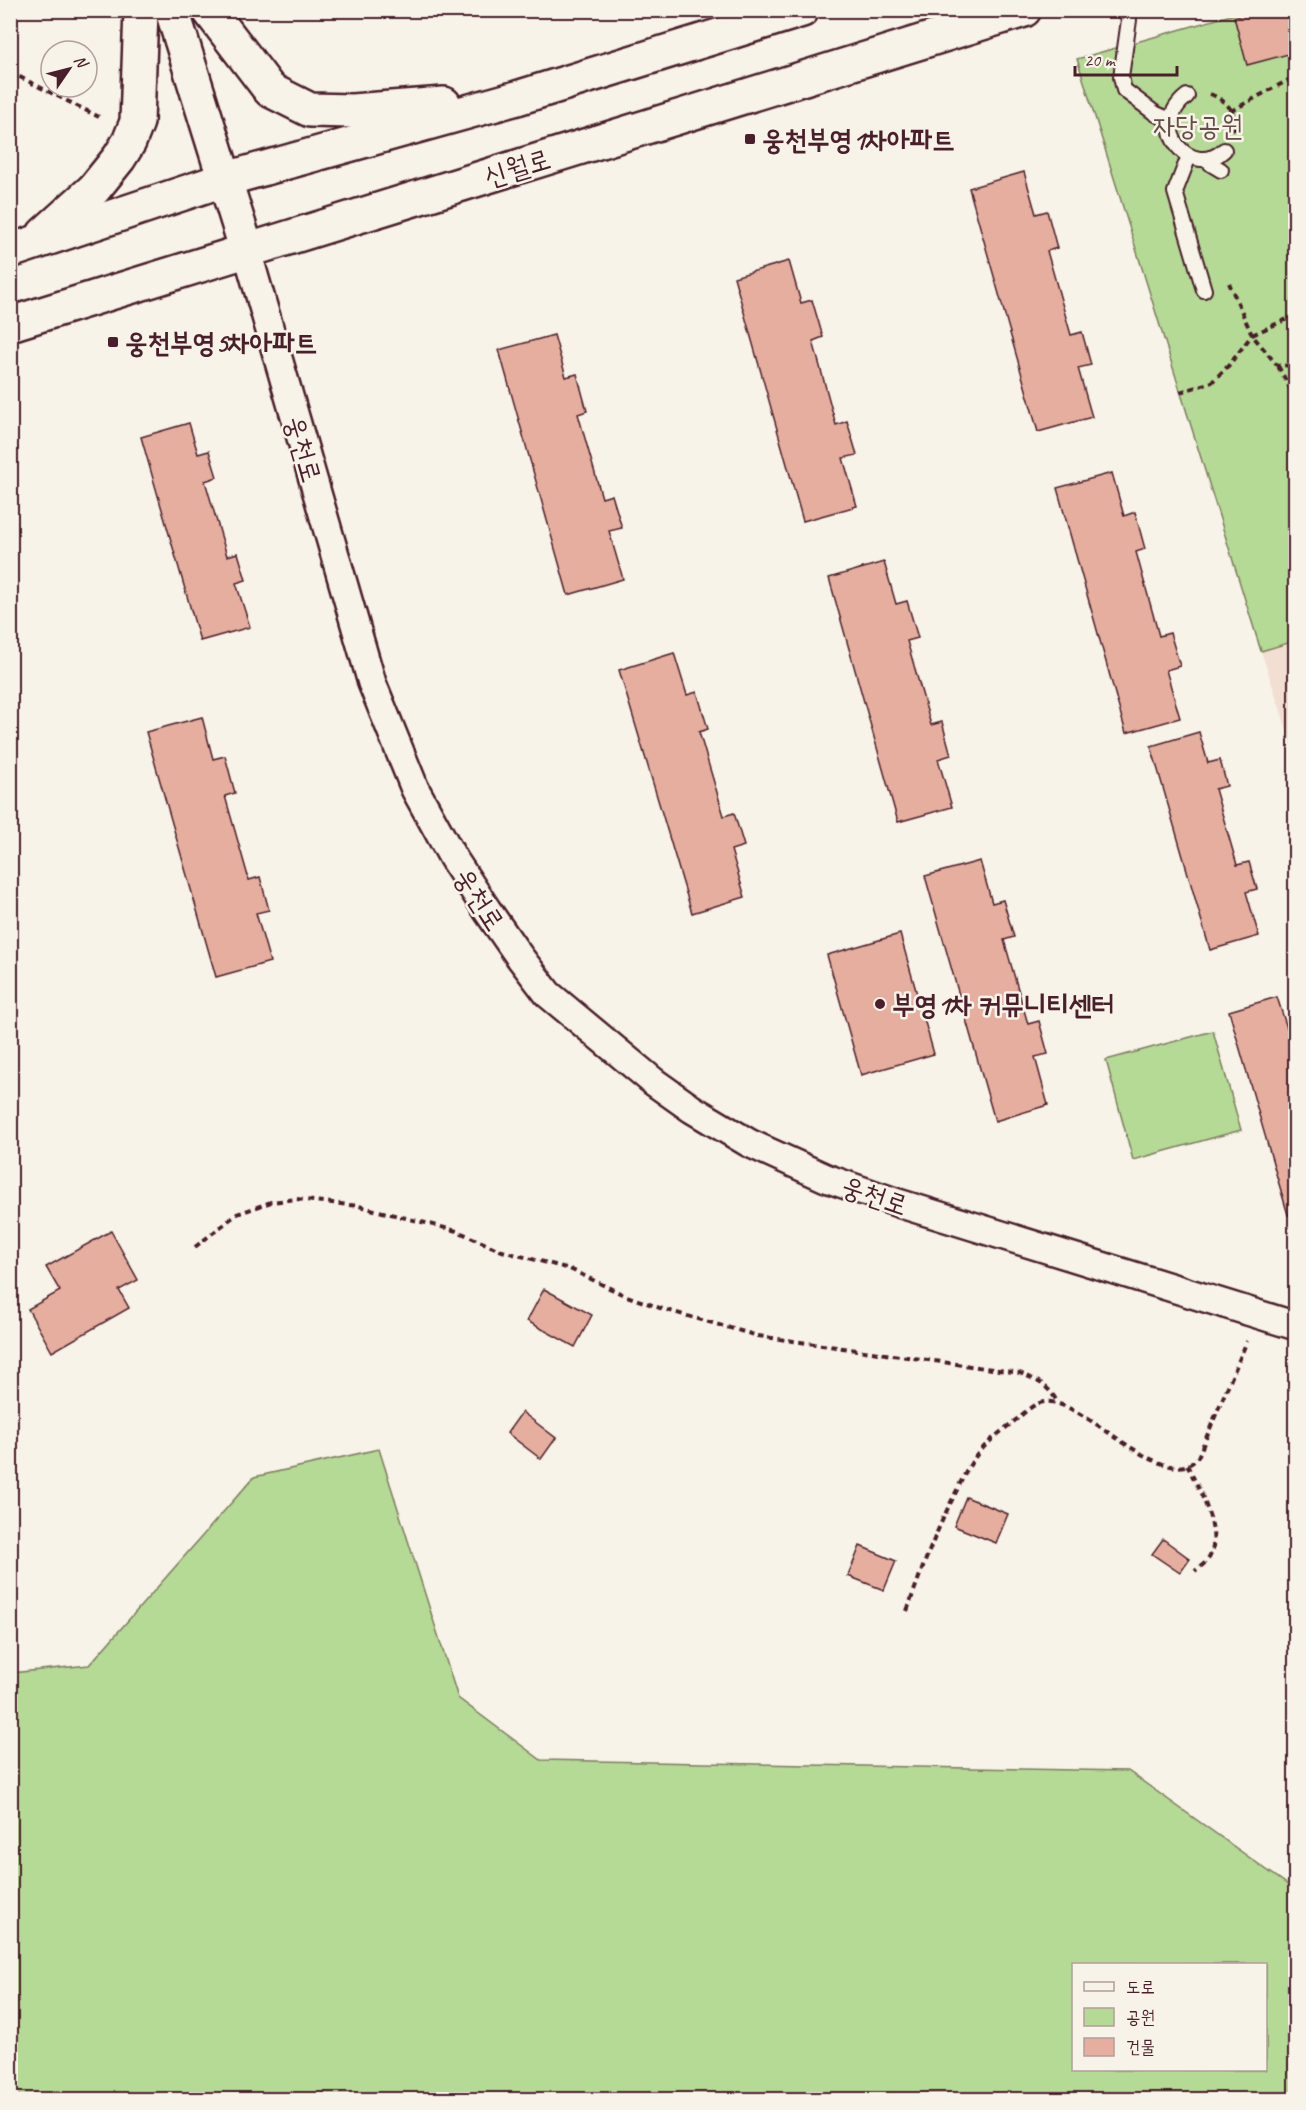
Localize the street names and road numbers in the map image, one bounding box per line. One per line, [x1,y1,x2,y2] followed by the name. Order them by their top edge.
[480,141,555,194] street label: 신월로
[277,412,330,486] street label: 웅천로
[446,861,513,937] street label: 웅천로
[837,1168,912,1223] street label: 웅천로

